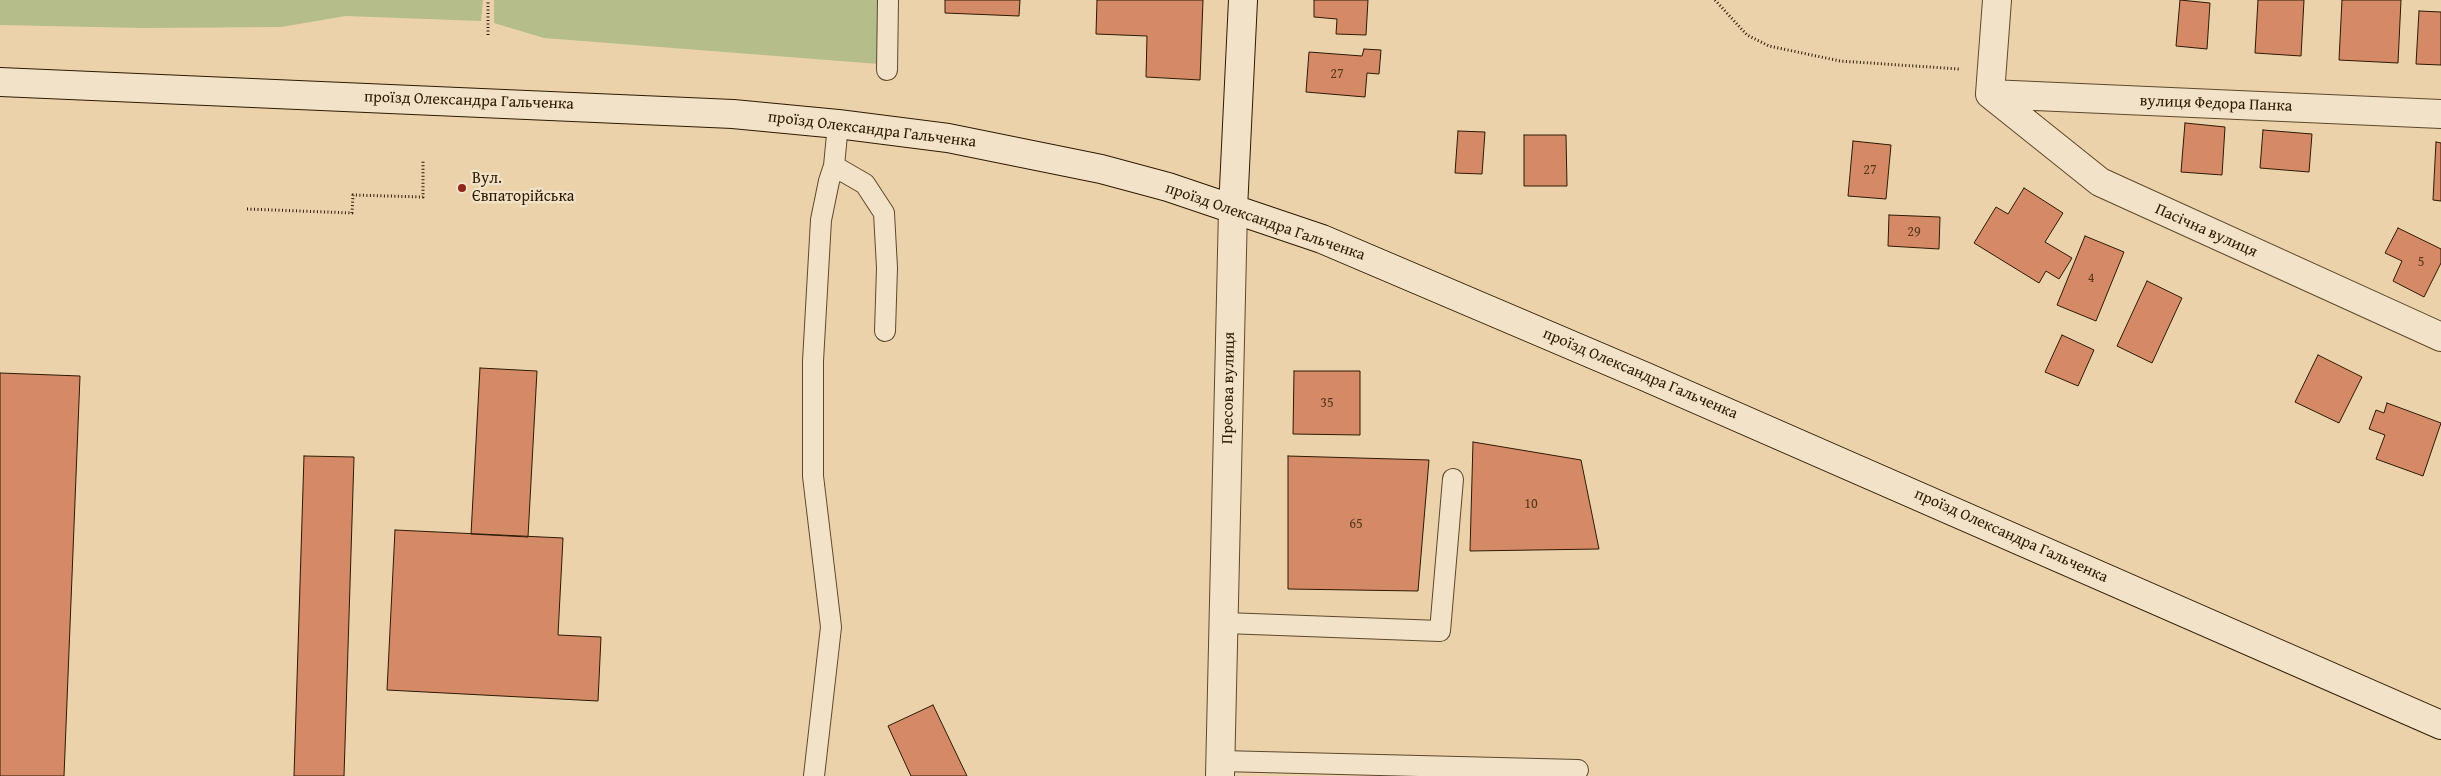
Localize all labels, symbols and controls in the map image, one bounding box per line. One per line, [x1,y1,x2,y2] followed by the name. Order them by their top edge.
[1330,66,1344,82] house number: 27
[364,88,574,114] street label: проїзд Олександра Гальченка
[2139,92,2293,116] street label: вулиця Федора Панка
[767,108,977,152] street label: проїзд Олександра Гальченка
[1863,162,1877,178] house number: 27
[472,169,574,207] place label: Вул. Євпаторійська
[1163,179,1367,265] street label: проїзд Олександра Гальченка
[456,182,468,194] marker: Вул. Євпаторійська
[2152,200,2260,262] street label: Пасічна вулиця
[1907,224,1921,240] house number: 29
[2418,254,2424,270] house number: 5
[2088,270,2094,286] house number: 4
[1540,324,1740,424] street label: проїзд Олександра Гальченка
[1218,332,1240,444] street label: Пресова вулиця
[1320,395,1334,411] house number: 35
[1911,485,2111,587] street label: проїзд Олександра Гальченка
[1524,496,1538,512] house number: 10
[1349,516,1363,532] house number: 65

